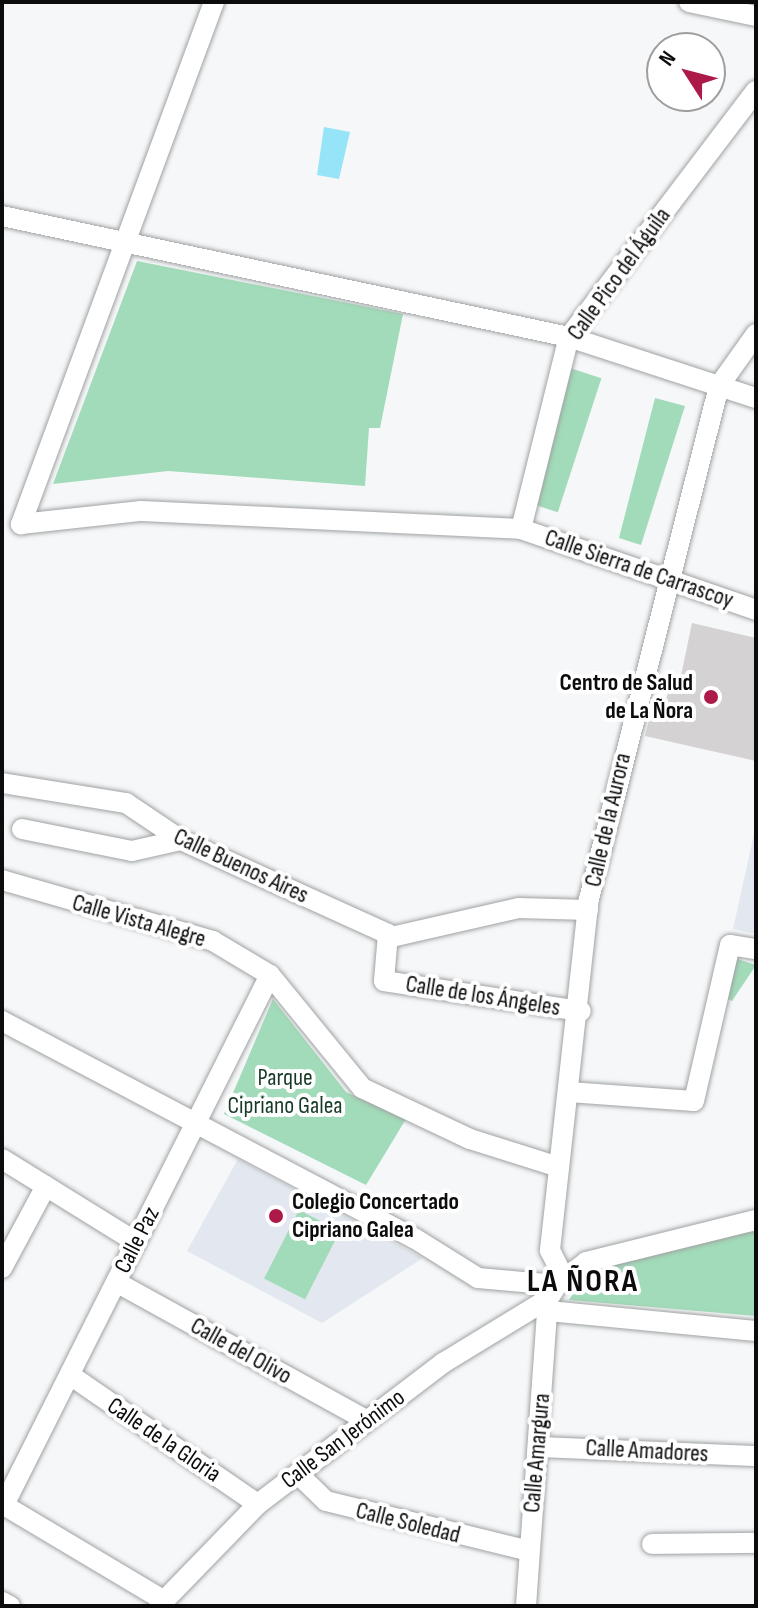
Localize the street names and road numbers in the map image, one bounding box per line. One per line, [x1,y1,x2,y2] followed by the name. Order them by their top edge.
[561,202,677,346] street label: Calle Pico del Águila
[541,523,737,615] street label: Calle Sierra de Carrascoy
[579,750,637,890] street label: Calle de la Aurora
[169,822,313,910] street label: Calle Buenos Aires
[69,888,209,954] street label: Calle Vista Alegre
[404,970,562,1022] street label: Calle de los Ángeles
[108,1202,166,1278] street label: Calle Paz
[185,1311,297,1391] street label: Calle del Olivo
[275,1383,411,1495] street label: Calle San Jerónimo
[102,1391,226,1489] street label: Calle de la Gloria
[517,1392,557,1514] street label: Calle Amargura
[585,1433,709,1469] street label: Calle Amadores
[353,1496,463,1550] street label: Calle Soledad

